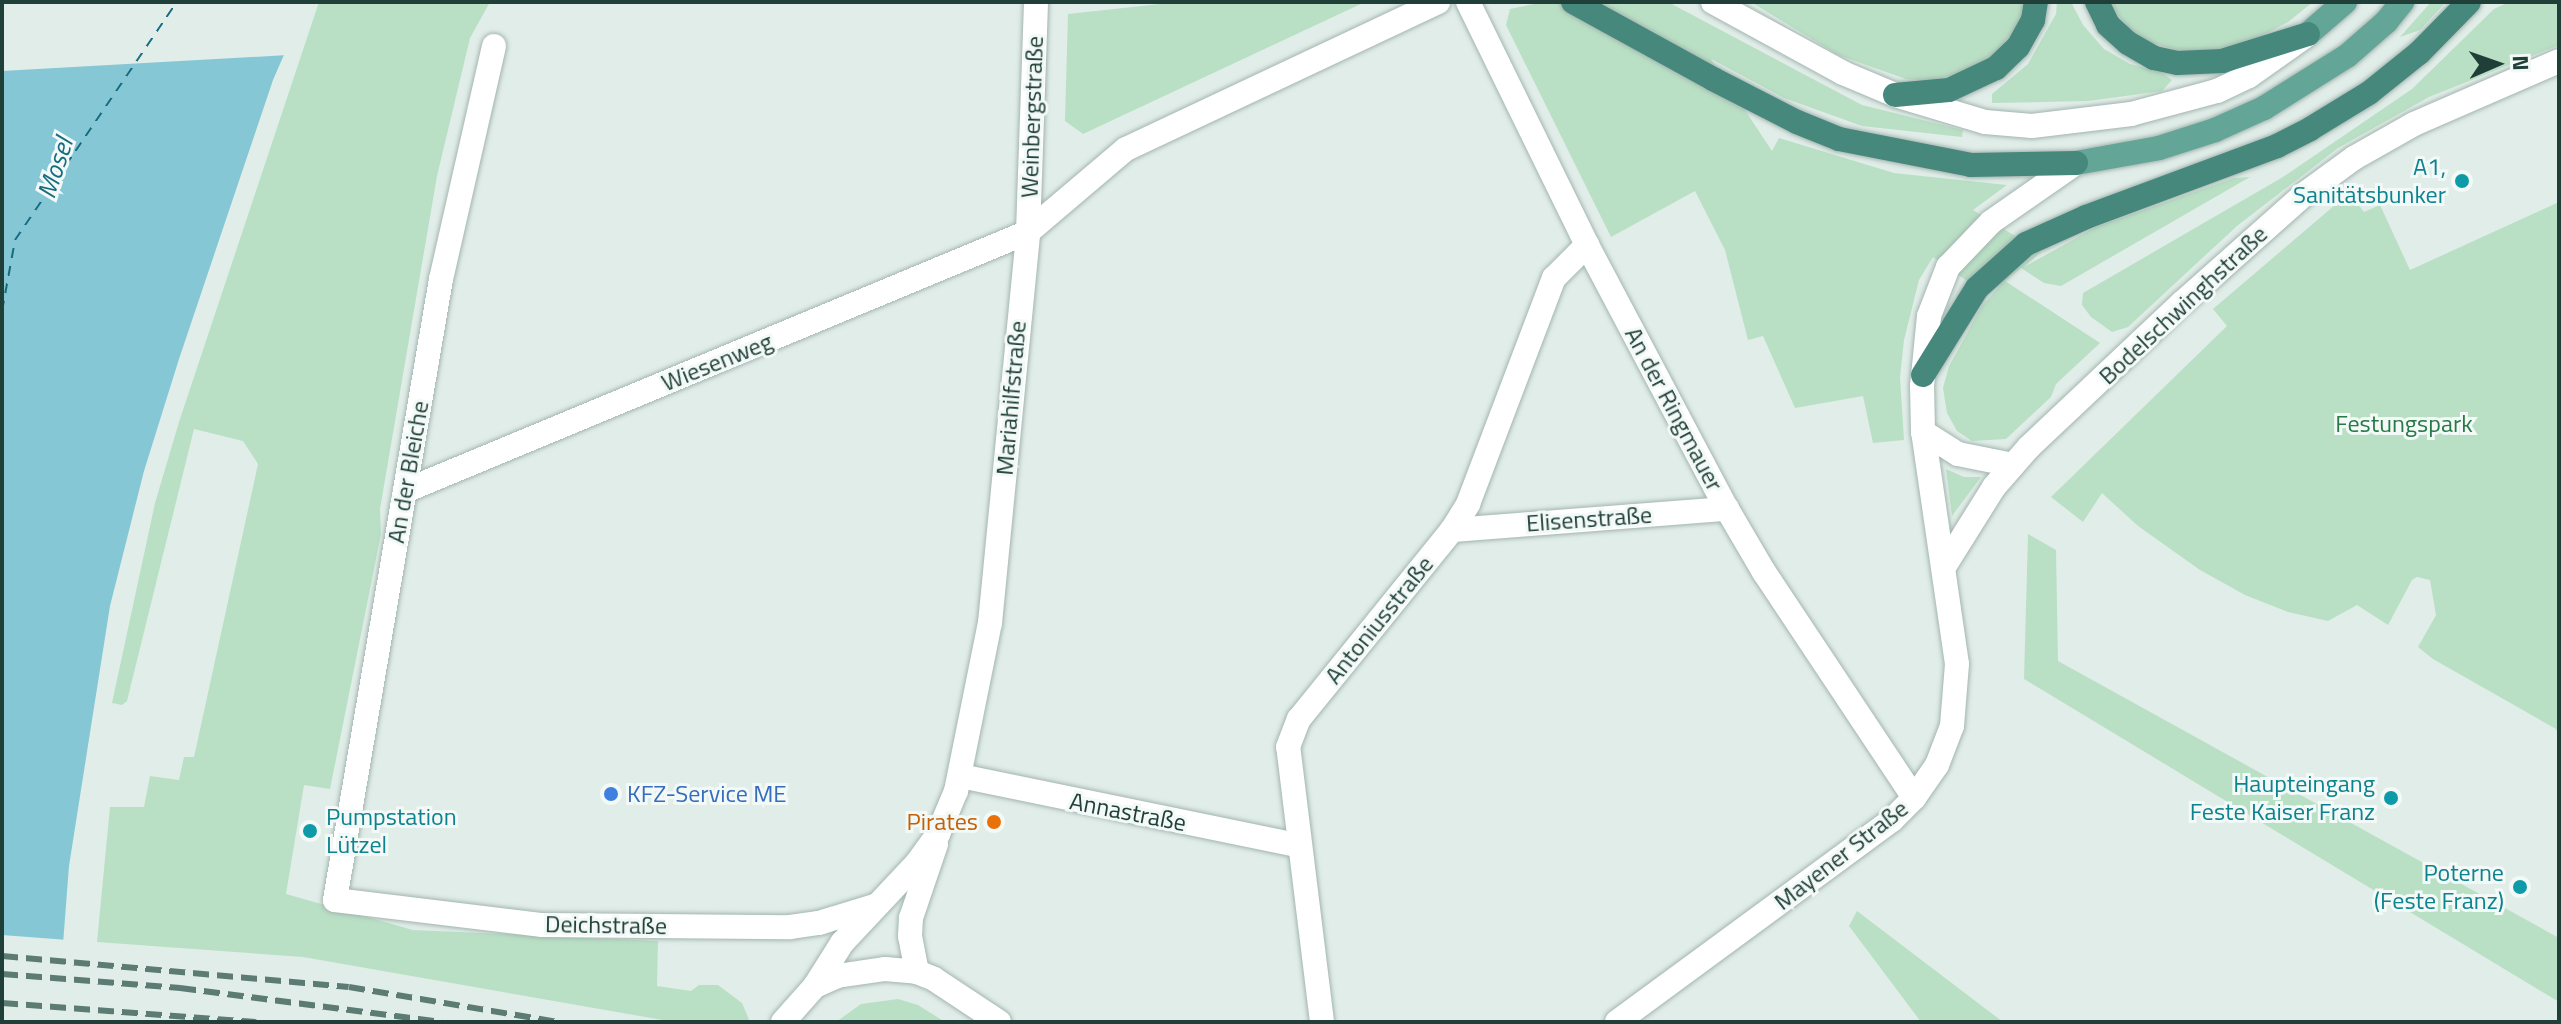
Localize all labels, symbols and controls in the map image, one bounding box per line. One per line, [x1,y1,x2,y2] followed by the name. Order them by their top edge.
[2457,24,2537,104] north arrow
[1015,36,1049,198] street label: Weinbergstraße
[2504,55,2538,71] text: N
[31,134,79,202] water label: Mosel
[2293,153,2446,209] place label: A1, Sanitätsbunker
[2453,172,2471,190] marker: A1, Sanitätsbunker
[2093,220,2273,390] street label: Bodelschwinghstraße
[990,319,1032,477] street label: Mariahilfstraße
[1619,322,1729,496] street label: An der Ringmauer
[657,327,777,397] street label: Wiesenweg
[381,399,435,545] street label: An der Bleiche
[2335,410,2473,438] park label: Festungspark
[1525,500,1653,538] street label: Elisenstraße
[1319,550,1439,690] street label: Antoniusstraße
[2190,770,2375,826] place label: Haupteingang Feste Kaiser Franz
[627,780,787,808] place label: KFZ-Service ME
[602,785,620,803] marker: KFZ-Service ME
[1067,787,1189,837] street label: Annastraße
[2382,789,2400,807] marker: Haupteingang Feste Kaiser Franz
[1768,794,1914,916] street label: Mayener Straße
[326,803,457,859] place label: Pumpstation Lützel
[906,808,978,836] place label: Pirates
[985,813,1003,831] marker: Pirates
[301,822,319,840] marker: Pumpstation Lützel
[2374,859,2504,915] place label: Poterne (Feste Franz)
[2511,878,2529,896] marker: Poterne (Feste Franz)
[545,910,667,940] street label: Deichstraße

